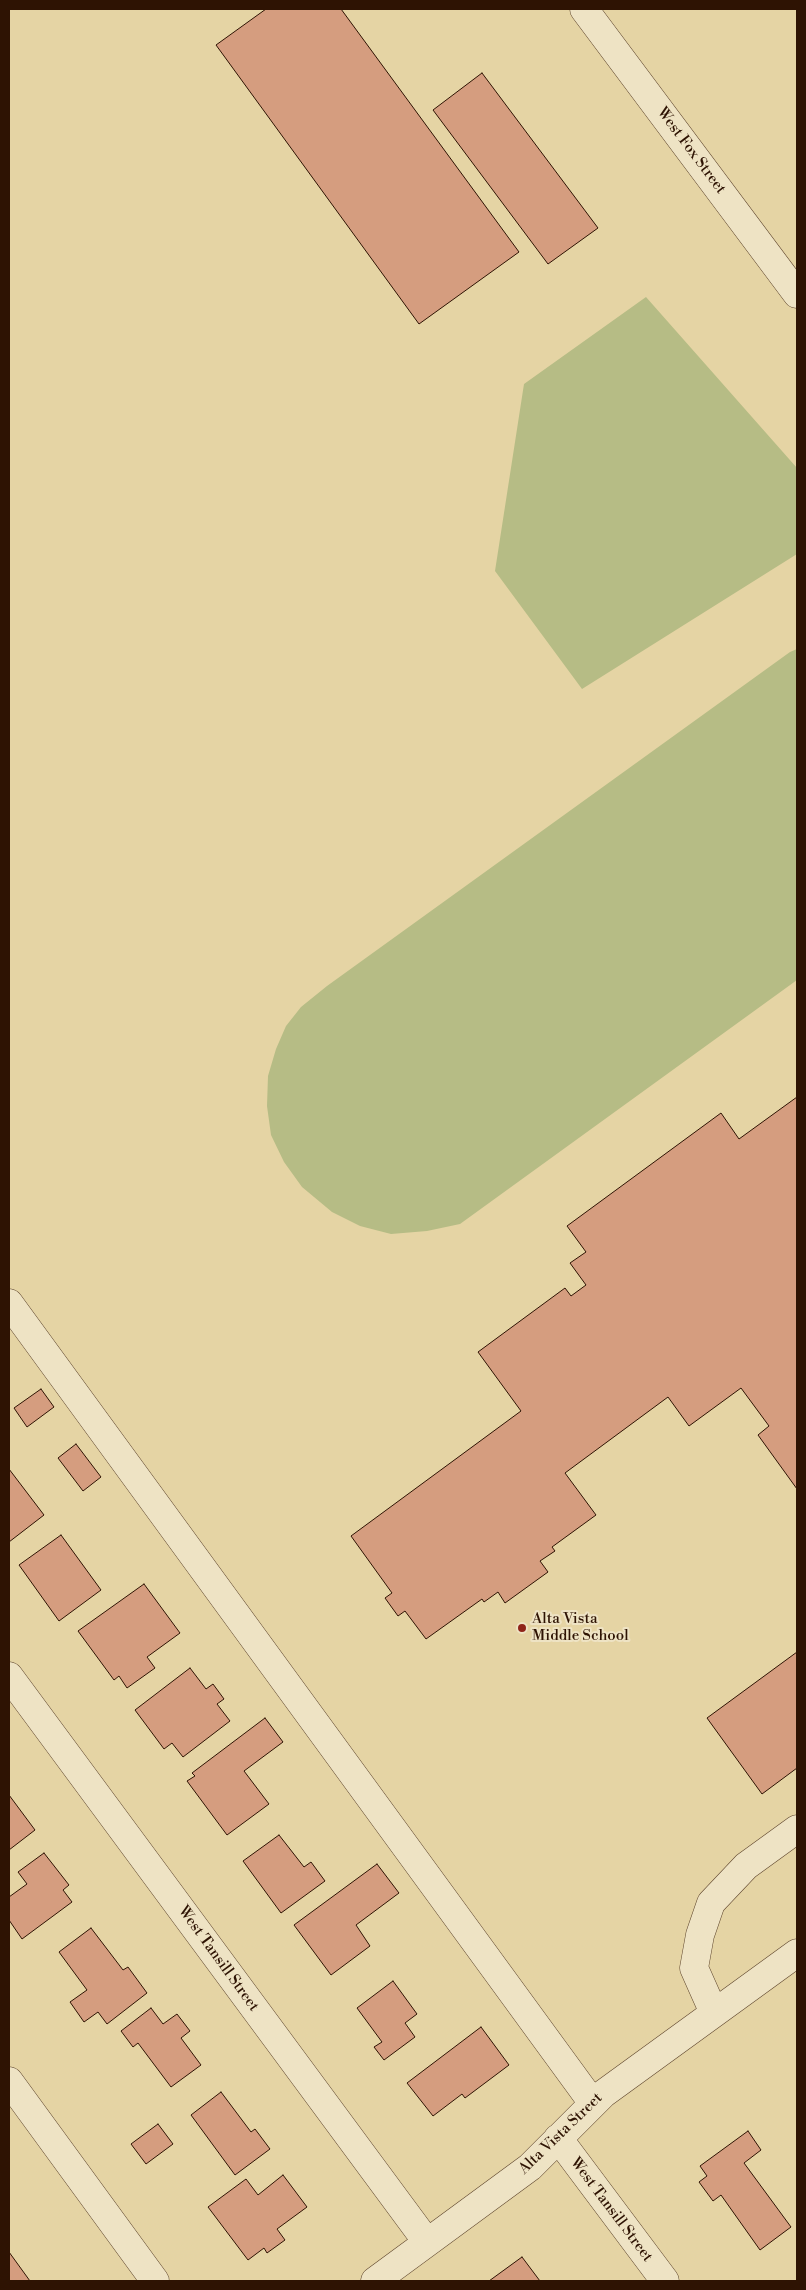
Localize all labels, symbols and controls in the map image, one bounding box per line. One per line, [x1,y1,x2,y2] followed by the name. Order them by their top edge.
[653,104,729,198] street label: West Fox Street
[532,1610,629,1645] place label: Alta Vista Middle School
[516,1622,528,1634] marker: Alta Vista Middle School
[174,1903,262,2015] street label: West Tansill Street
[515,2090,607,2178] street label: Alta Vista Street
[566,2154,656,2266] street label: West Tansill Street

